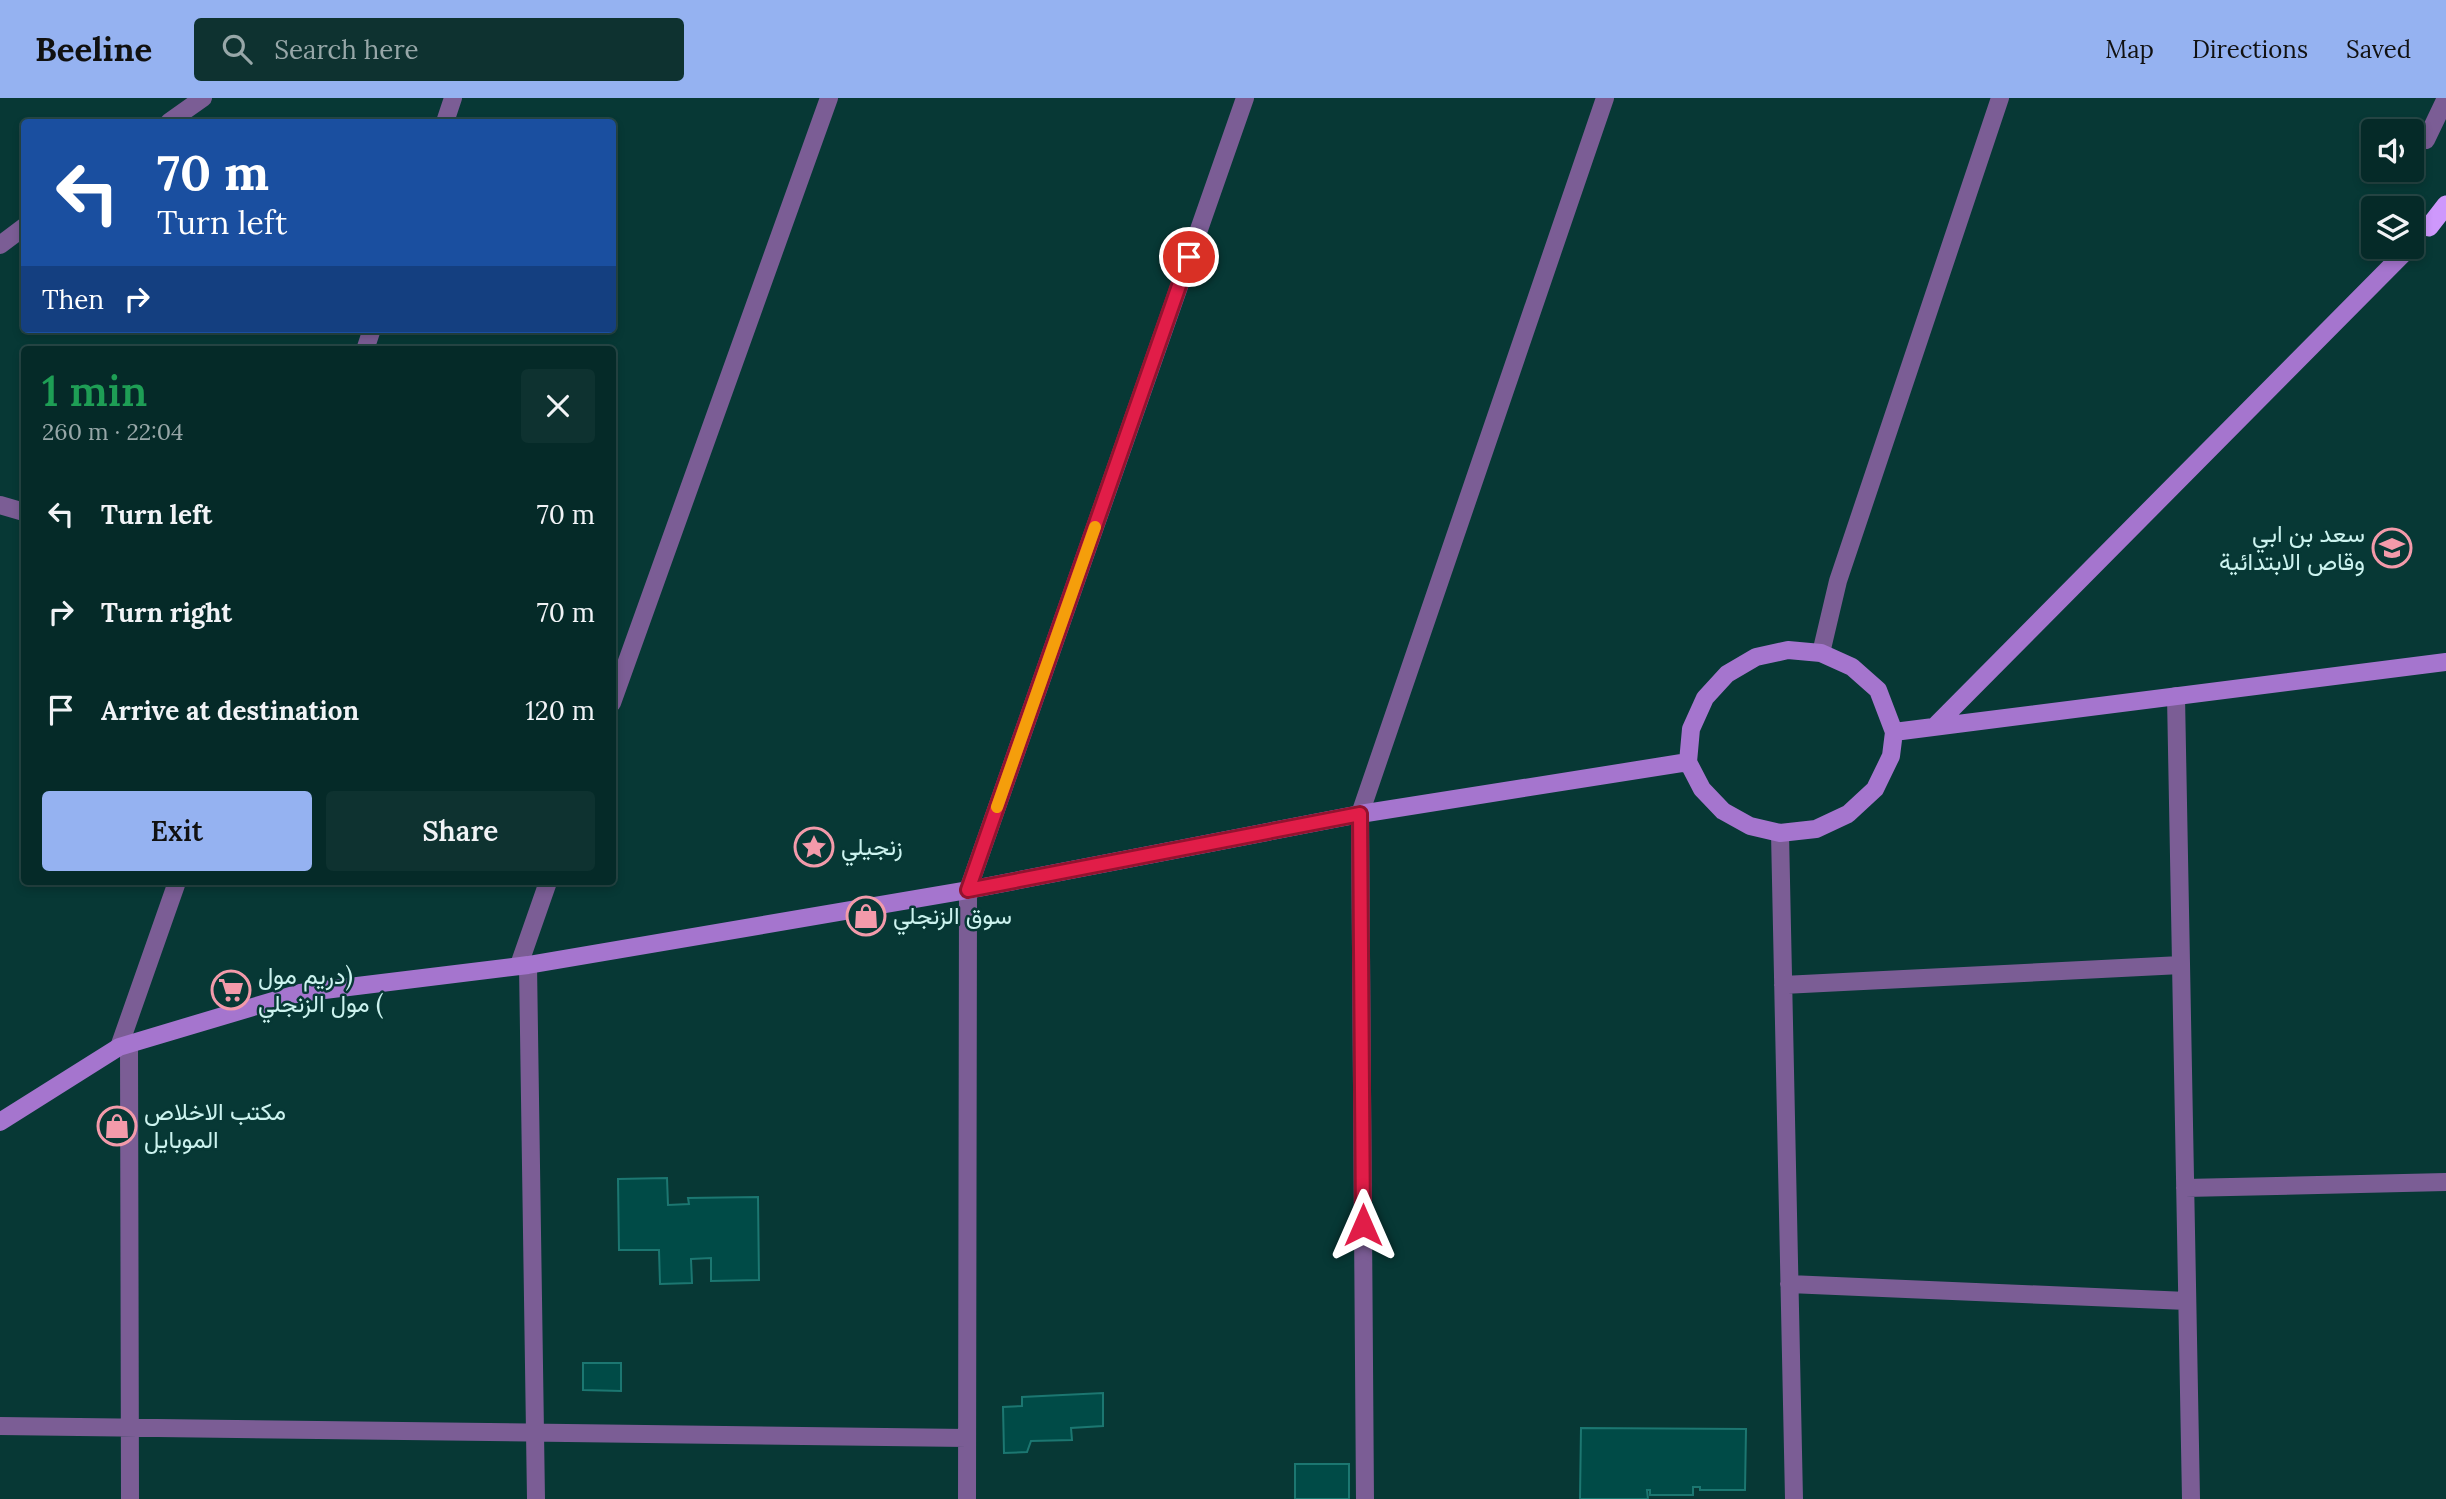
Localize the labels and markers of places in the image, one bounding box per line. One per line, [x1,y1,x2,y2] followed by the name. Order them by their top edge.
[1159,227,1219,287] pin
[2219,518,2365,577] place label: سعد بن ابي وقاص الابتدائية
[2371,527,2413,569] school or university icon: سعد بن ابي وقاص الابتدائية
[793,826,835,868] place icon: زنجيلي
[841,831,903,866] place label: زنجيلي
[845,895,887,937] shop icon: سوق الزنجلي
[893,900,1012,935] place label: سوق الزنجلي
[258,960,383,1023] place label: دريم مول) مول الزنجلي (
[210,969,252,1011] supermarket icon: دريم مول) مول الزنجلي (
[144,1096,286,1155] place label: مكتب الاخلاص الموبايل
[96,1105,138,1147] shop icon: مكتب الاخلاص الموبايل

